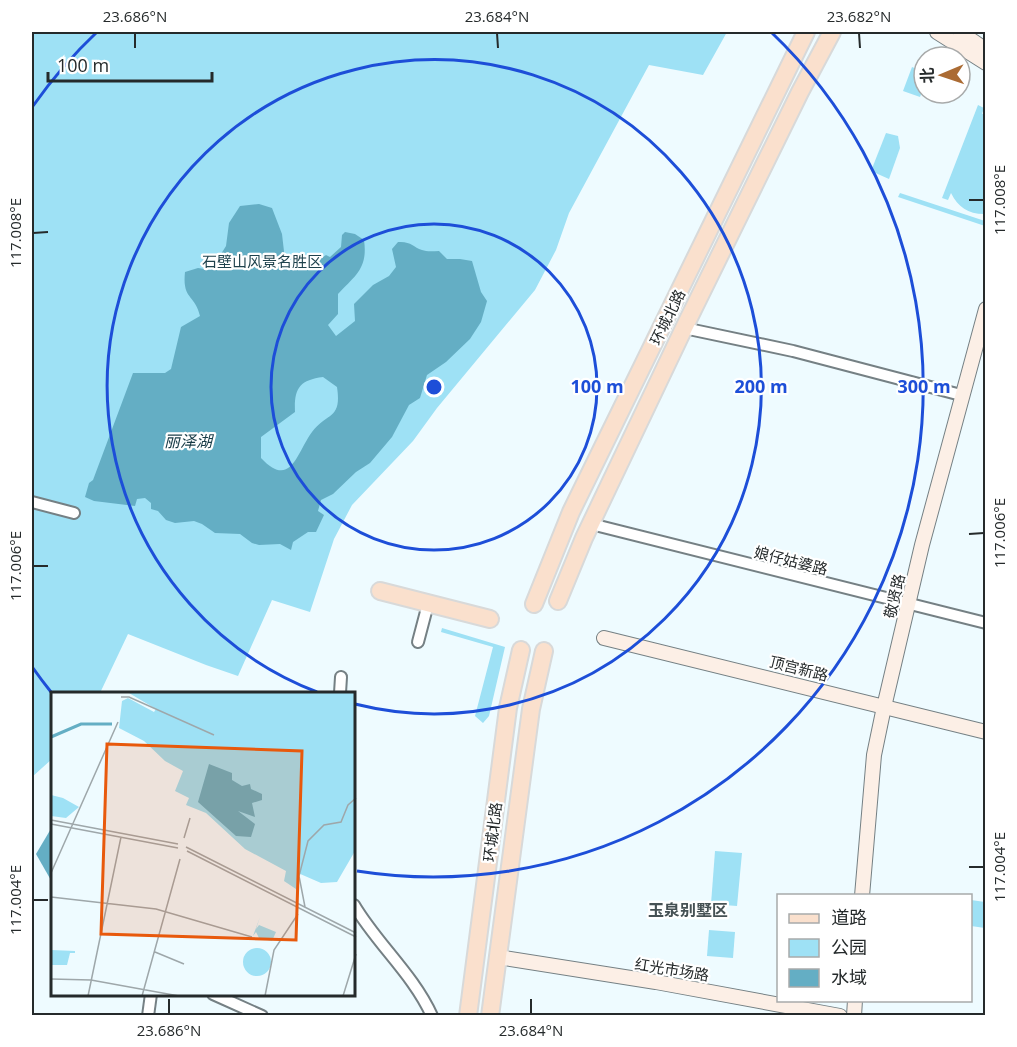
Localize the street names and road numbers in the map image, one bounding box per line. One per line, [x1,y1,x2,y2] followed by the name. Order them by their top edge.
[645,286,689,348] street label: 环城北路
[752,541,830,579] street label: 娘仔姑婆路
[879,572,909,620] street label: 敬贤路
[767,651,831,685] street label: 顶宫新路
[478,801,506,863] street label: 环城北路
[633,953,711,985] street label: 红光市场路

